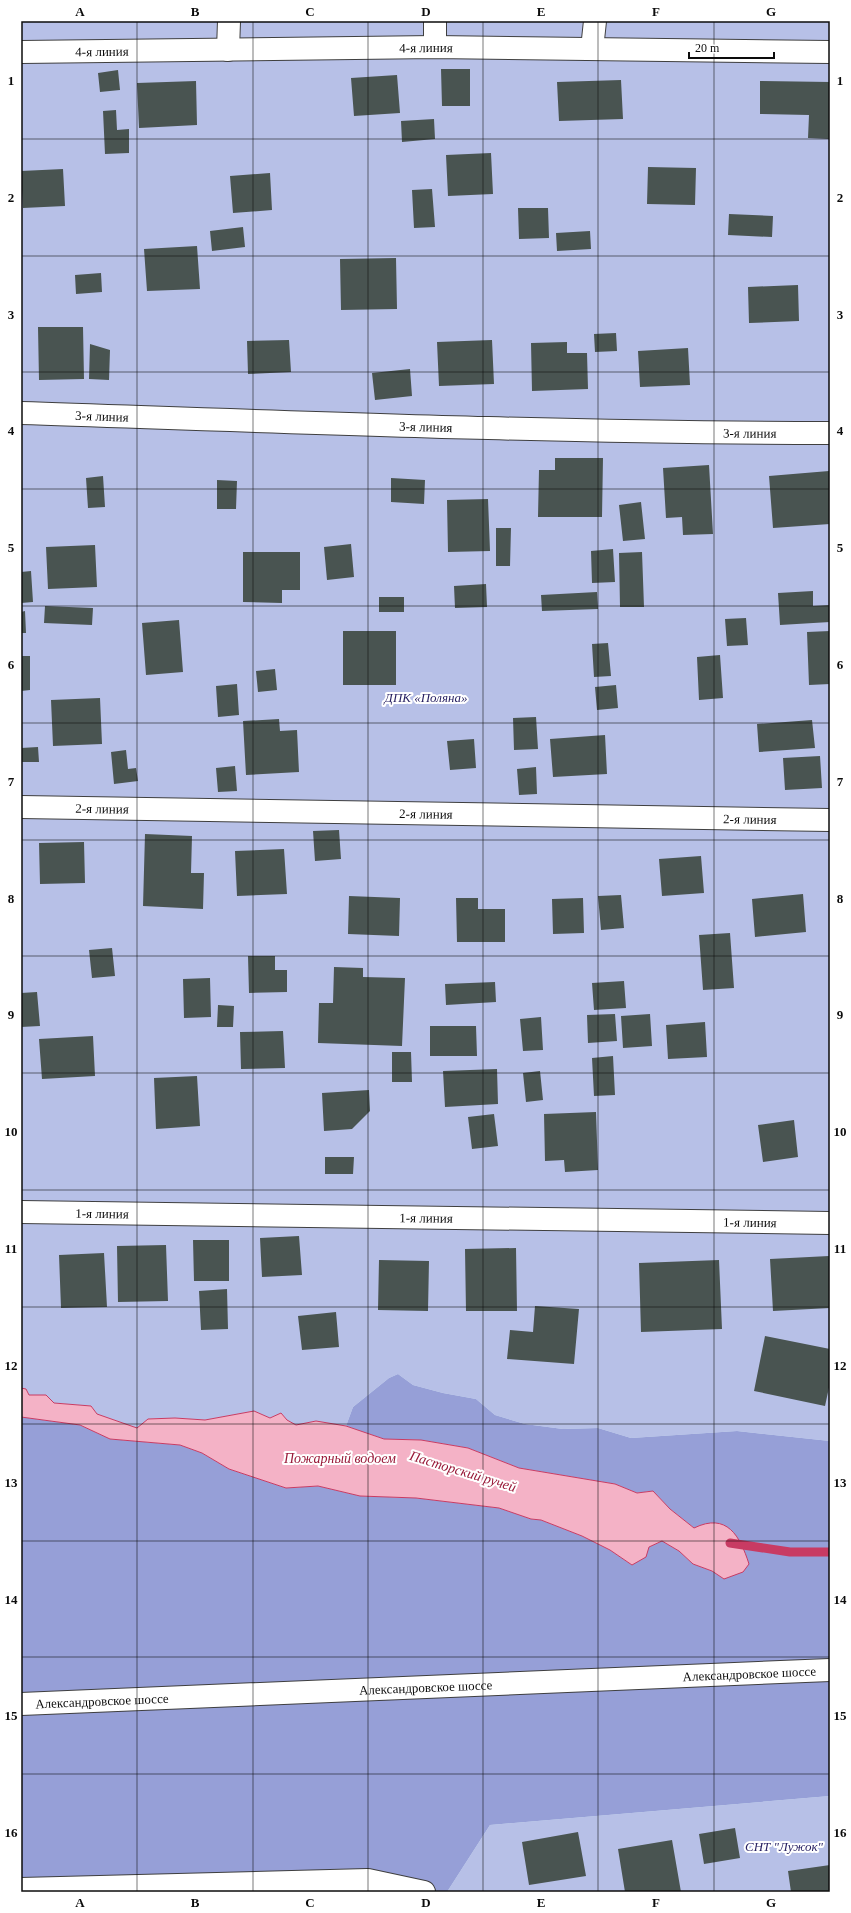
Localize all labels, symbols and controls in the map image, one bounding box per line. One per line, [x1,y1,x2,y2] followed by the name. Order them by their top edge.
[75,4,85,19] text: A
[191,4,200,19] text: B
[305,4,315,19] text: C
[421,4,431,19] text: D
[537,4,545,19] text: E
[652,4,660,19] text: F
[766,4,776,19] text: G
[689,34,774,60] scale bar
[399,40,453,55] street label: 4-я линия
[695,41,720,55] text: 20 m
[75,44,129,59] street label: 4-я линия
[8,73,14,88] text: 1
[837,73,843,88] text: 1
[8,190,14,205] text: 2
[837,190,843,205] text: 2
[8,307,15,322] text: 3
[837,307,844,322] text: 3
[75,408,129,425] street label: 3-я линия
[399,419,453,435] street label: 3-я линия
[8,423,15,438] text: 4
[837,423,844,438] text: 4
[723,425,776,441] street label: 3-я линия
[8,540,15,555] text: 5
[837,540,844,555] text: 5
[8,657,15,672] text: 6
[837,657,844,672] text: 6
[383,690,467,705] park label: ДПК «Поляна»
[8,774,15,789] text: 7
[837,774,844,789] text: 7
[75,801,129,817] street label: 2-я линия
[399,806,453,822] street label: 2-я линия
[723,811,777,827] street label: 2-я линия
[8,891,15,906] text: 8
[837,891,844,906] text: 8
[8,1007,15,1022] text: 9
[837,1007,844,1022] text: 9
[5,1124,18,1139] text: 10
[834,1124,847,1139] text: 10
[75,1206,129,1221] street label: 1-я линия
[399,1210,453,1226] street label: 1-я линия
[723,1215,777,1230] street label: 1-я линия
[5,1241,17,1256] text: 11
[834,1241,846,1256] text: 11
[5,1358,18,1373] text: 12
[834,1358,847,1373] text: 12
[407,1448,518,1495] water label: Пасторский ручей
[283,1451,396,1466] water label: Пожарный водоем
[5,1475,18,1490] text: 13
[834,1475,847,1490] text: 13
[5,1592,18,1607] text: 14
[834,1592,847,1607] text: 14
[682,1664,817,1684] street label: Александровское шоссе
[359,1677,493,1698] street label: Александровское шоссе
[35,1691,169,1711] street label: Александровское шоссе
[5,1708,18,1723] text: 15
[834,1708,847,1723] text: 15
[5,1825,18,1840] text: 16
[834,1825,847,1840] text: 16
[745,1839,824,1854] park label: СНТ "Лужок"
[75,1895,85,1910] text: A
[191,1895,200,1910] text: B
[305,1895,315,1910] text: C
[421,1895,431,1910] text: D
[537,1895,545,1910] text: E
[652,1895,660,1910] text: F
[766,1895,776,1910] text: G

